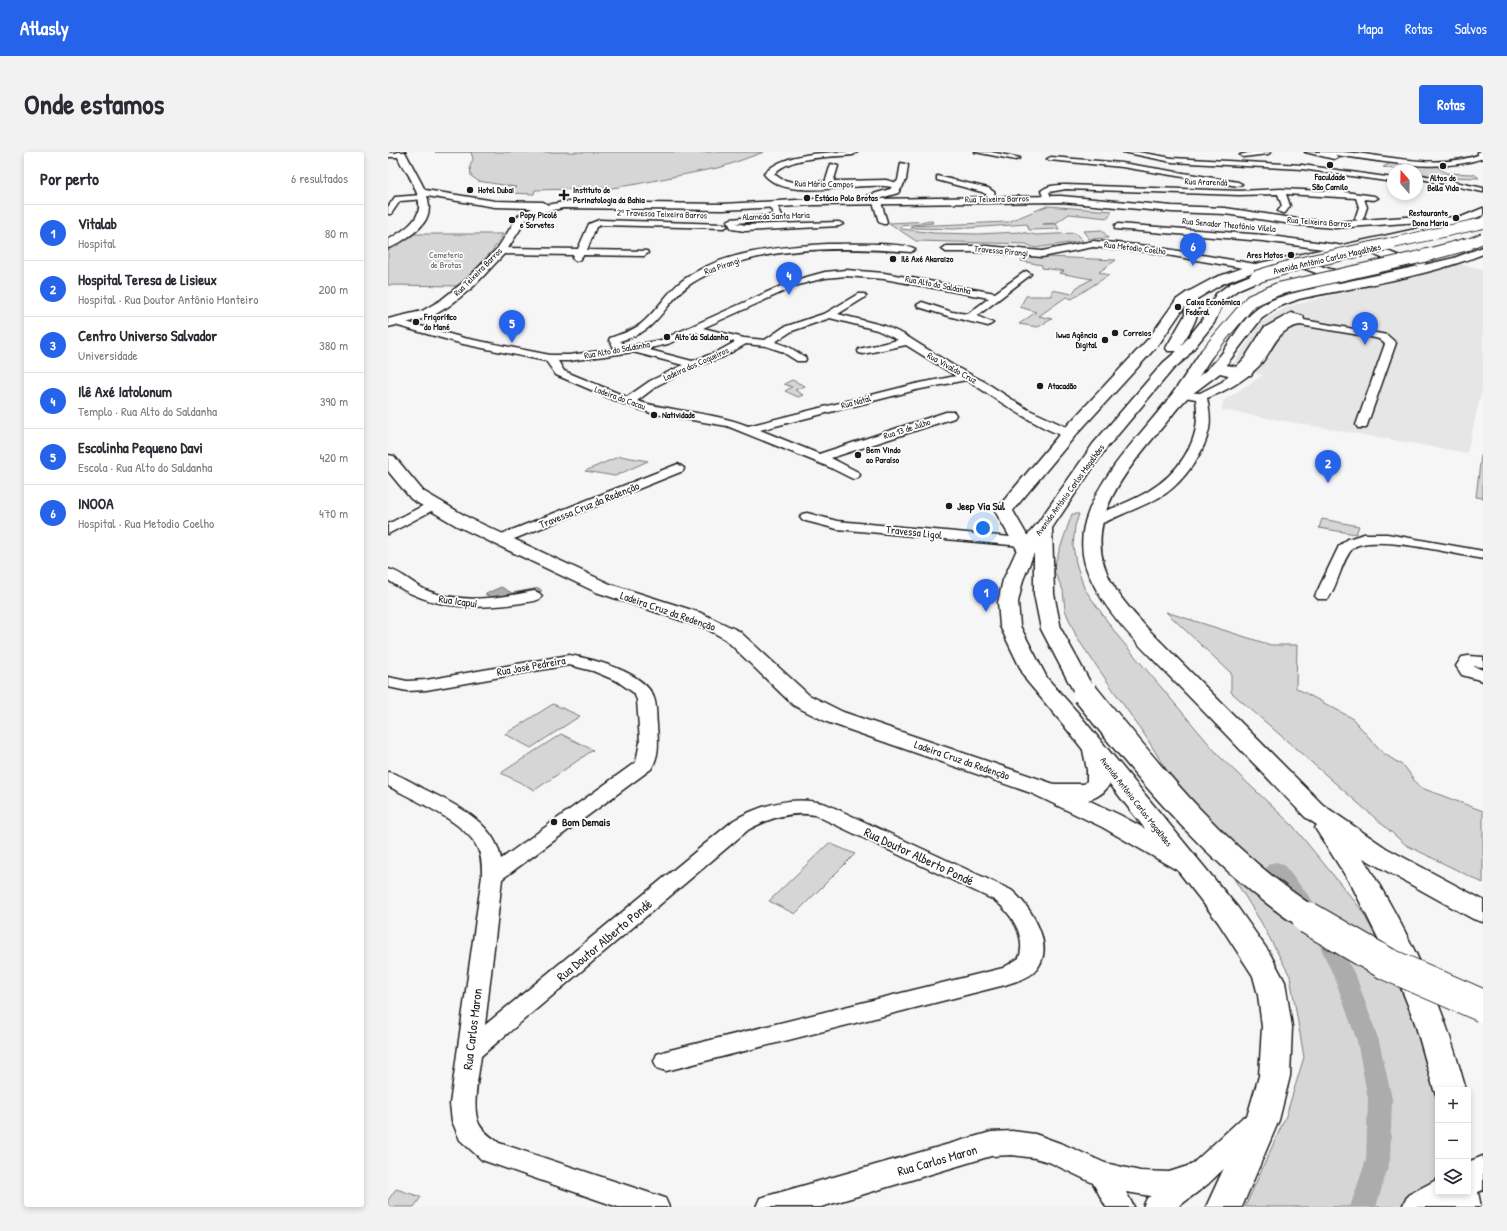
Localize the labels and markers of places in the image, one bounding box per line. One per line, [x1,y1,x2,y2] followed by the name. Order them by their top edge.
[1325,160,1335,170] marker: Faculdade São Camilo
[1438,161,1448,171] marker: Altos de Bella Vida
[1312,171,1348,193] place label: Faculdade São Camilo
[1427,172,1459,194] place label: Altos de Bella Vida
[478,184,514,196] place label: Hotel Dubai
[573,184,645,207] place label: Instituto de Perinatologia da Bahia
[465,185,475,195] marker: Hotel Dubai
[558,189,570,201] marker: Instituto de Perinatologia da Bahia
[815,192,879,204] place label: Estácio Polo Brotas
[802,193,812,203] marker: Estácio Polo Brotas
[1409,207,1448,229] place label: Restaurante Dona Maria
[520,209,558,231] place label: Popy Picolé e Sorvetes
[1451,213,1461,223] marker: Restaurante Dona Maria
[507,215,517,225] marker: Popy Picolé e Sorvetes
[1180,233,1206,266] pin: 6
[1247,249,1284,261] place label: Ares Motos
[1286,250,1296,260] marker: Ares Motos
[901,253,954,265] place label: Ilê Axé Akaraizo
[888,254,898,264] marker: Ilê Axé Akaraizo
[776,262,802,295] pin: 4
[1185,296,1241,318] place label: Caixa Econômica Federal
[1173,302,1183,312] marker: Caixa Econômica Federal
[499,310,525,343] pin: 5
[423,311,457,333] place label: Frigorífico do Mané
[1352,312,1378,345] pin: 3
[411,317,421,327] marker: Frigorífico do Mané
[1123,327,1152,339] place label: Correios
[1110,328,1120,338] marker: Correios
[1056,329,1098,352] place label: Iwwa Agência Digital
[675,331,729,343] place label: Alto da Saldanha
[662,332,672,342] marker: Alto da Saldanha
[1100,335,1110,345] marker: Iwwa Agência Digital
[1048,380,1077,392] place label: Atacadão
[1035,381,1045,391] marker: Atacadão
[662,409,696,421] place label: Natividade
[649,410,659,420] marker: Natividade
[866,444,901,466] place label: Bem Vindo ao Paraíso
[853,450,863,460] marker: Bem Vindo ao Paraíso
[1315,450,1341,483] pin: 2
[957,499,1006,514] place label: Jeep Via Sul
[944,501,954,511] marker: Jeep Via Sul
[973,579,999,612] pin: 1
[562,815,611,829] place label: Bom Demais
[549,817,559,827] marker: Bom Demais

